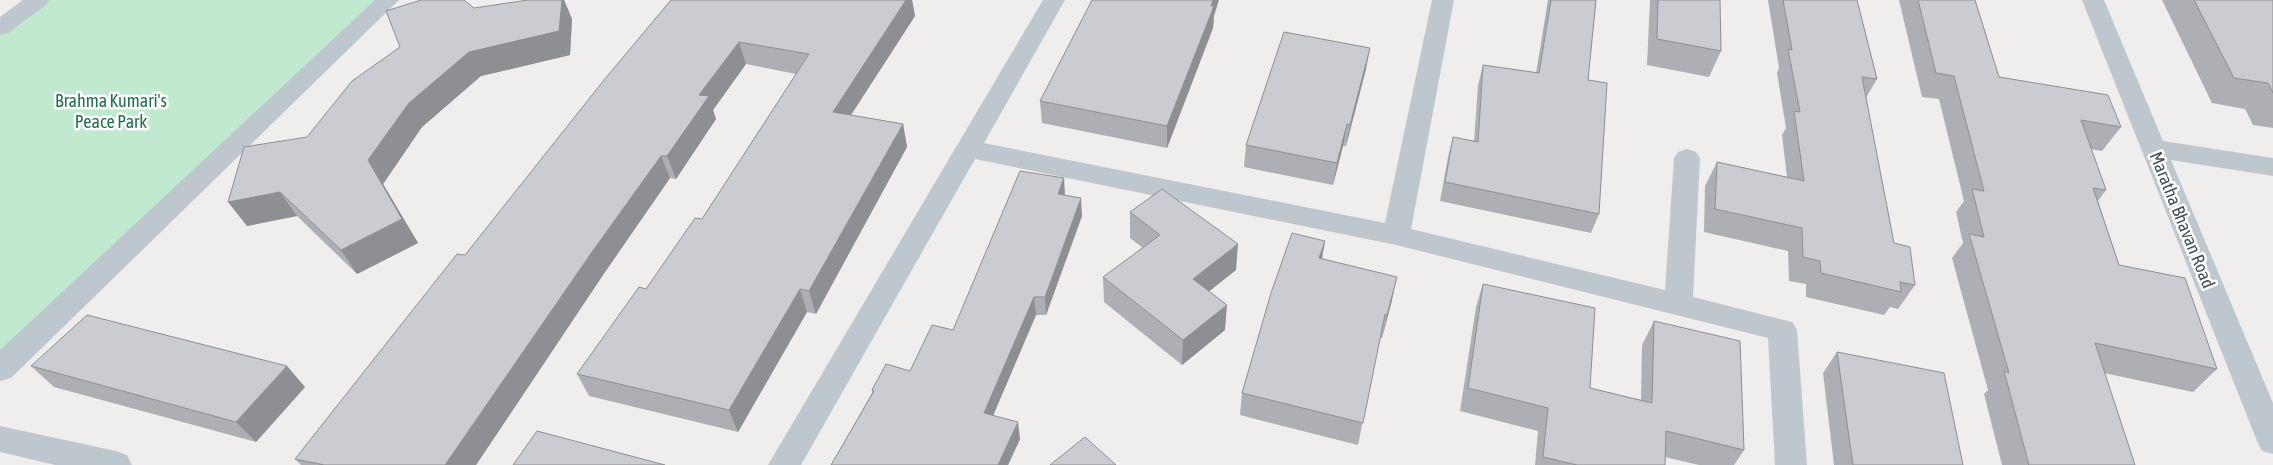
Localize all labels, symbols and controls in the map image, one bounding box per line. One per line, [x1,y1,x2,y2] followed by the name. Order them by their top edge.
[55,90,167,132] park label: Brahma Kumari's Peace Park
[2146,149,2219,291] street label: Maratha Bhavan Road

